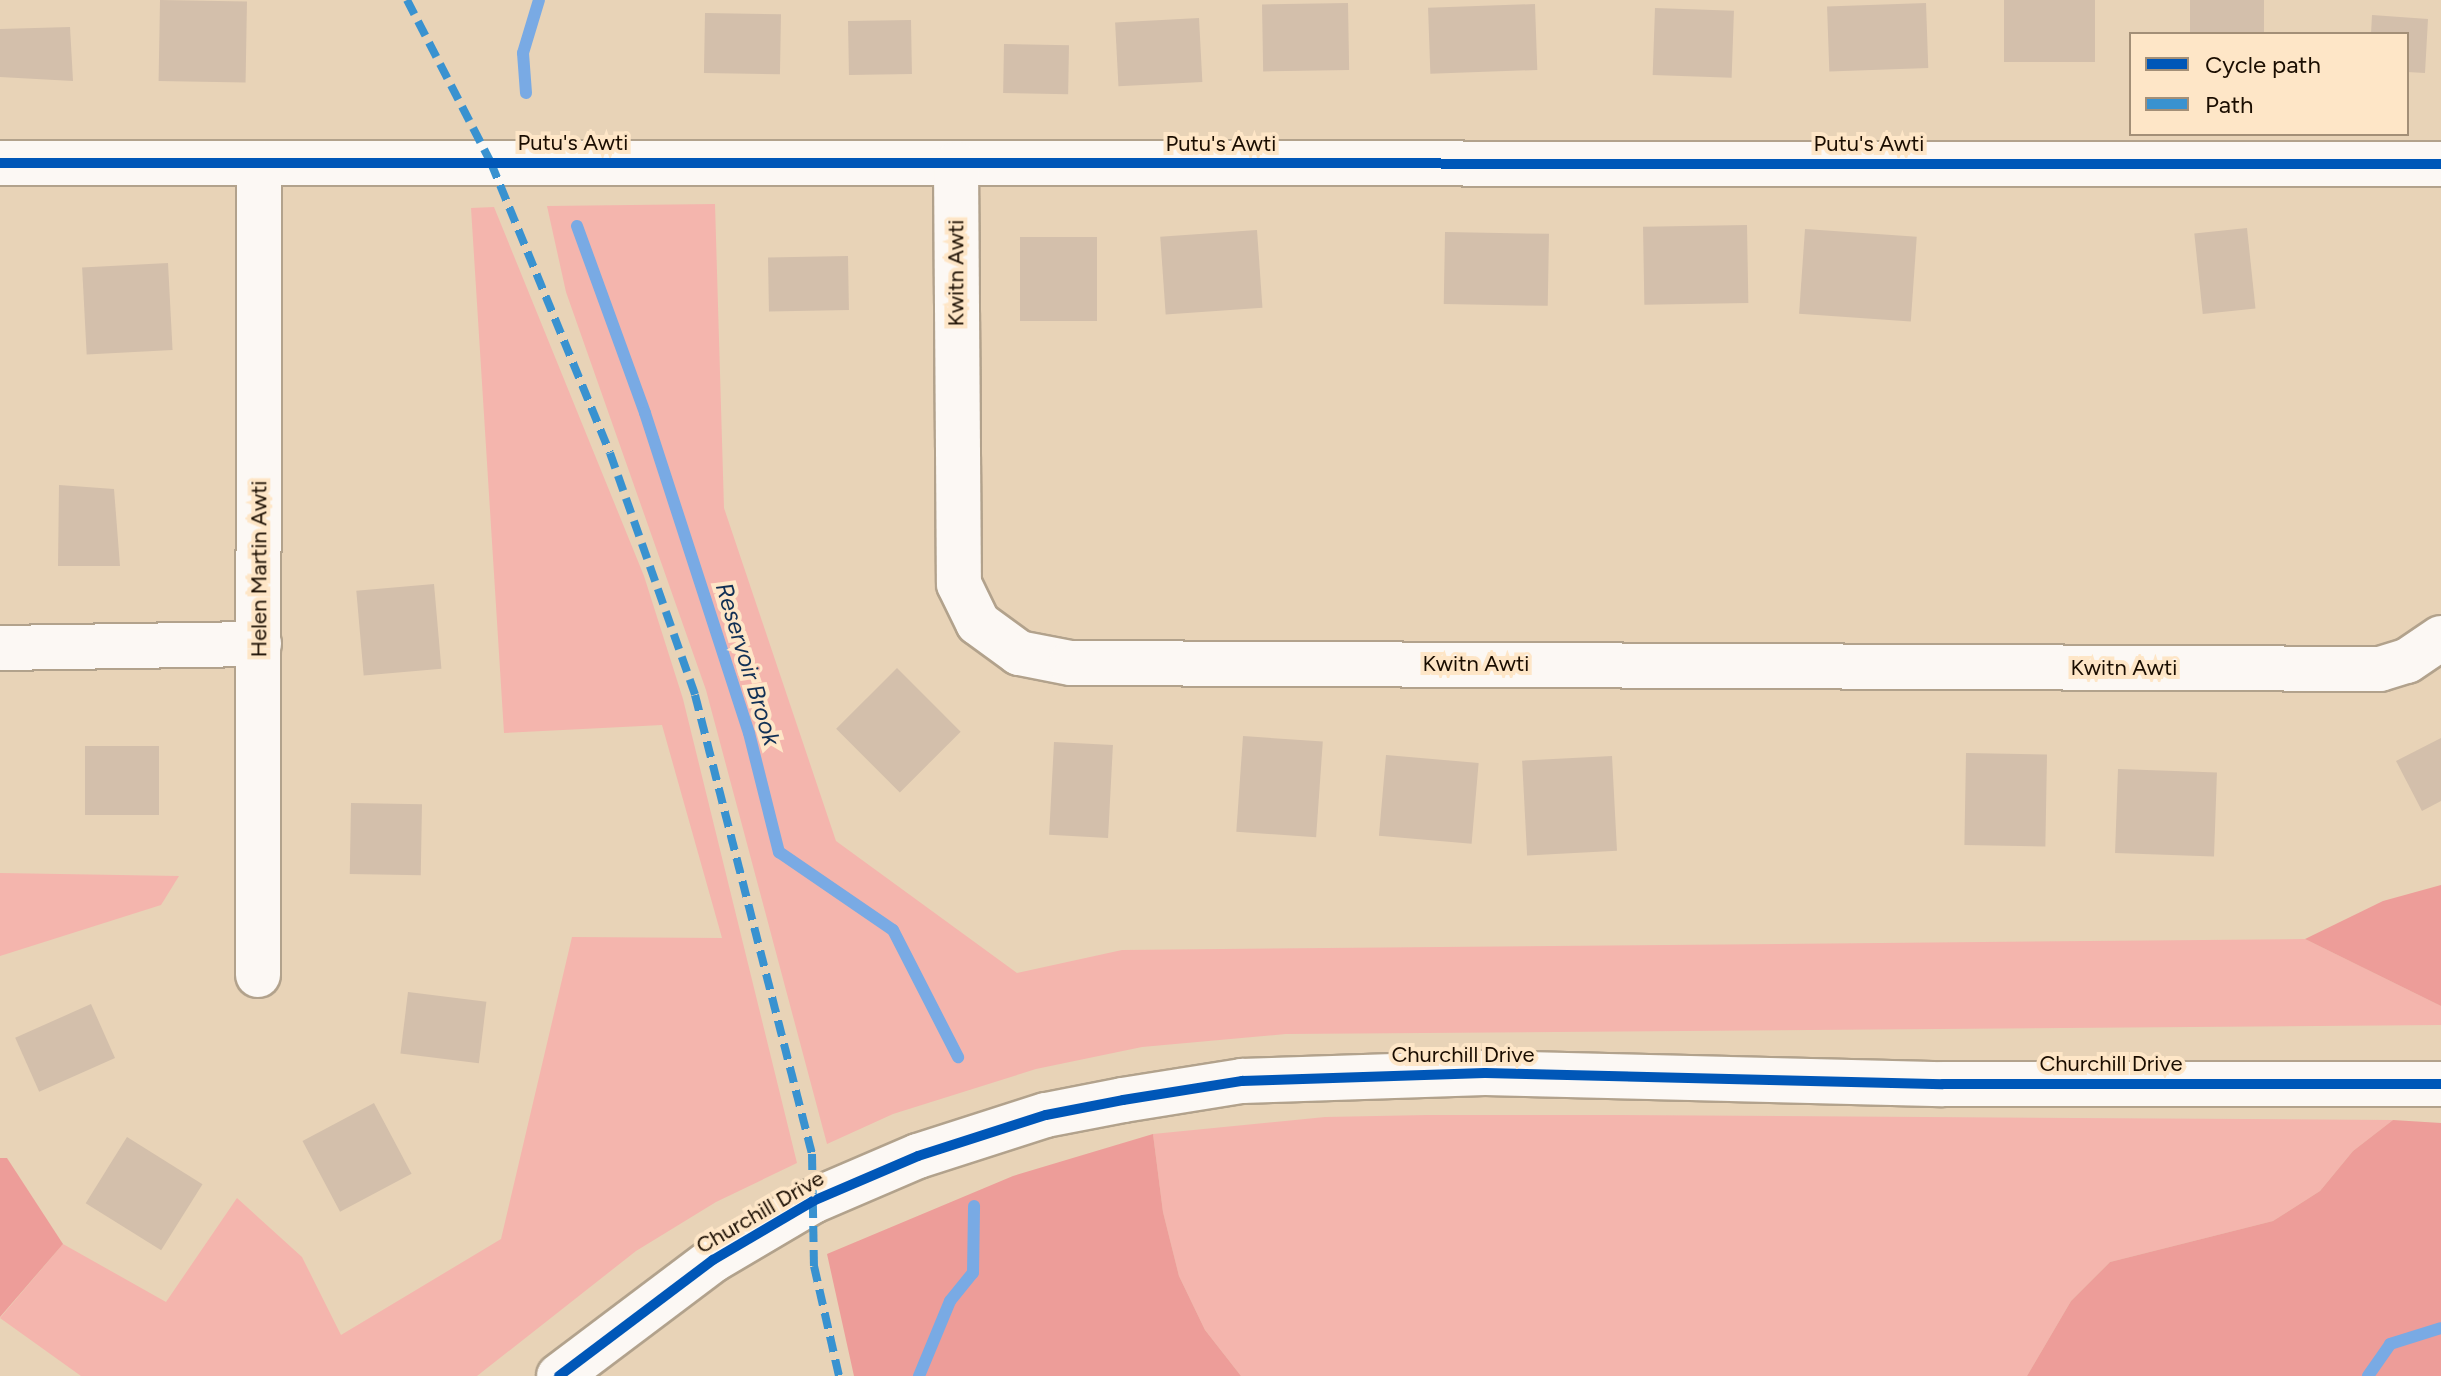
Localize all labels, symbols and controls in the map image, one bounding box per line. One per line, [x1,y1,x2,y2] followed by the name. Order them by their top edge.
[2129,32,2409,136] legend
[2205,50,2321,79] text: Cycle path
[2205,90,2253,119] text: Path
[518,130,628,156] street label: Putu's Awti
[1166,131,1276,157] street label: Putu's Awti
[1814,131,1924,157] street label: Putu's Awti
[943,220,969,326] street label: Kwitn Awti
[246,481,272,657] street label: Helen Martin Awti
[710,579,786,749] water label: Reservoir Brook
[1423,651,1529,677] street label: Kwitn Awti
[2071,655,2177,681] street label: Kwitn Awti
[1391,1042,1535,1068] street label: Churchill Drive
[2039,1051,2183,1077] street label: Churchill Drive
[691,1165,829,1259] street label: Churchill Drive

